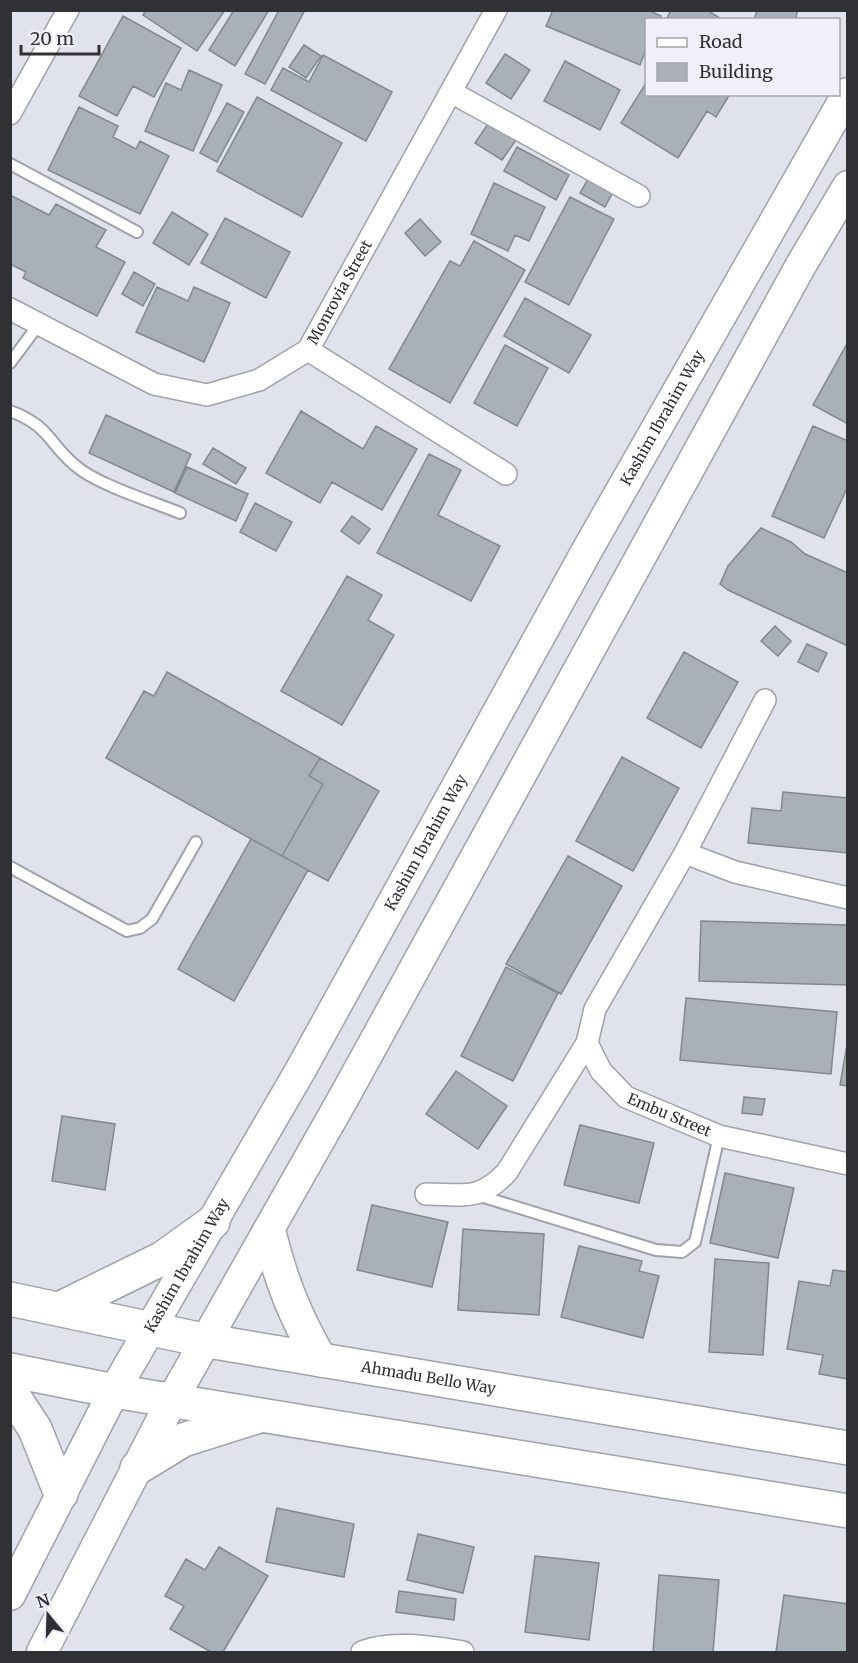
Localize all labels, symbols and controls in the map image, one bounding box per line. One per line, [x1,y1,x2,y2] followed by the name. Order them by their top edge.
[21,18,99,56] scale bar
[645,18,840,96] legend
[30,27,74,50] text: 20 m
[699,30,743,53] text: Road
[699,60,773,83] text: Building
[303,236,376,348] street label: Monrovia Street
[616,347,708,489] street label: Kashim Ibrahim Way
[380,771,471,914] street label: Kashim Ibrahim Way
[625,1089,714,1141] street label: Embu Street
[140,1194,233,1336] street label: Kashim Ibrahim Way
[359,1357,498,1398] street label: Ahmadu Bello Way
[18,1585,78,1645] north arrow
[34,1589,53,1612] text: N

